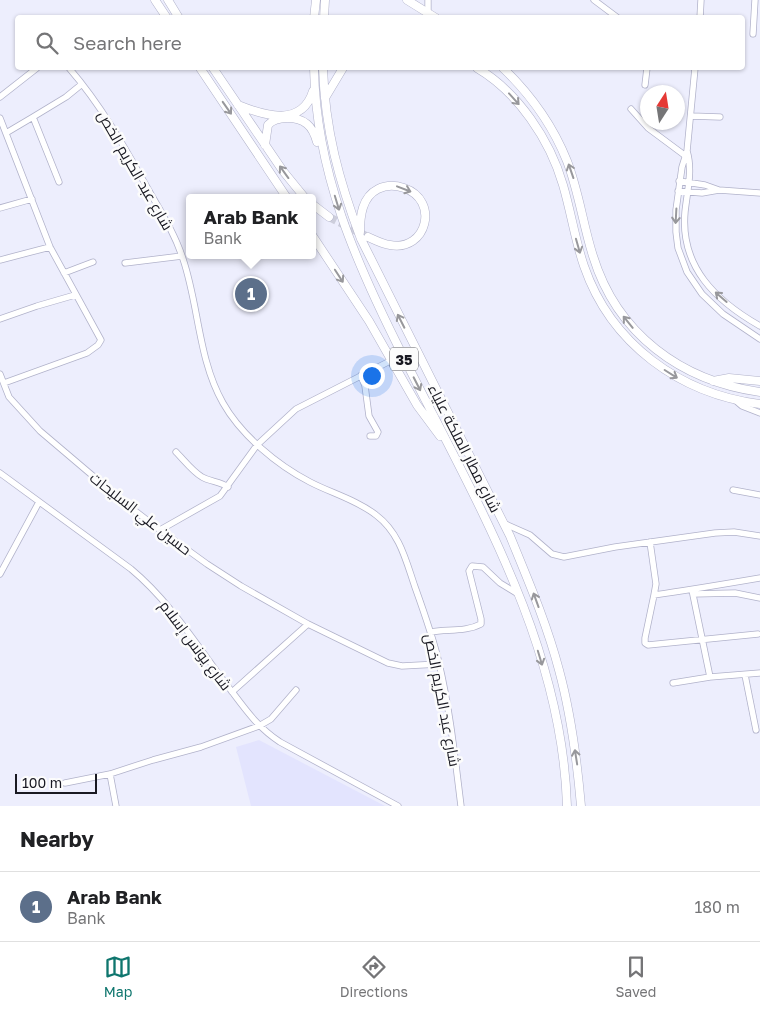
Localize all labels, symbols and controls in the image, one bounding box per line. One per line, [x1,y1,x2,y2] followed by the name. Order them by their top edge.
[15,15,745,70] search box
[33,29,61,57] icon: search
[73,31,182,54] text: Search here
[640,85,685,130] north arrow
[508,93,520,106] one-way arrow
[222,101,232,115] one-way arrow
[92,107,177,234] street label: شارع عبد الكريم الخص
[565,163,575,179] one-way arrow
[279,165,289,179] one-way arrow
[395,185,411,194] one-way arrow
[186,194,316,259] popup
[333,195,343,211] one-way arrow
[203,205,299,228] text: Arab Bank
[671,208,680,224] one-way arrow
[203,228,242,248] text: Bank
[574,238,583,254] one-way arrow
[335,268,345,282] one-way arrow
[235,275,267,313] pin: 1
[714,291,727,303] one-way arrow
[396,314,405,329] one-way arrow
[622,315,633,328] one-way arrow
[390,348,418,370] road number: 35
[359,363,385,389] your location
[664,369,678,379] one-way arrow
[412,376,422,391] one-way arrow
[422,381,505,516] street label: شارع مطار الملكة علياء
[84,468,195,561] street label: حسين علي السليحات
[531,593,540,609] one-way arrow
[154,597,236,695] street label: شارع يونس إسلام
[418,632,465,768] street label: شارع عبد الكريم الخص
[535,650,545,666] one-way arrow
[571,750,581,766] one-way arrow
[15,771,98,794] scale bar
[22,774,62,791] text: 100 m
[20,826,94,852] text: Nearby
[67,885,162,908] text: Arab Bank
[32,897,40,917] text: 1
[694,897,740,917] text: 180 m
[67,908,106,928] text: Bank
[104,953,132,1000] tab: Map
[340,953,408,1000] tab: Directions
[615,953,656,1000] tab: Saved

